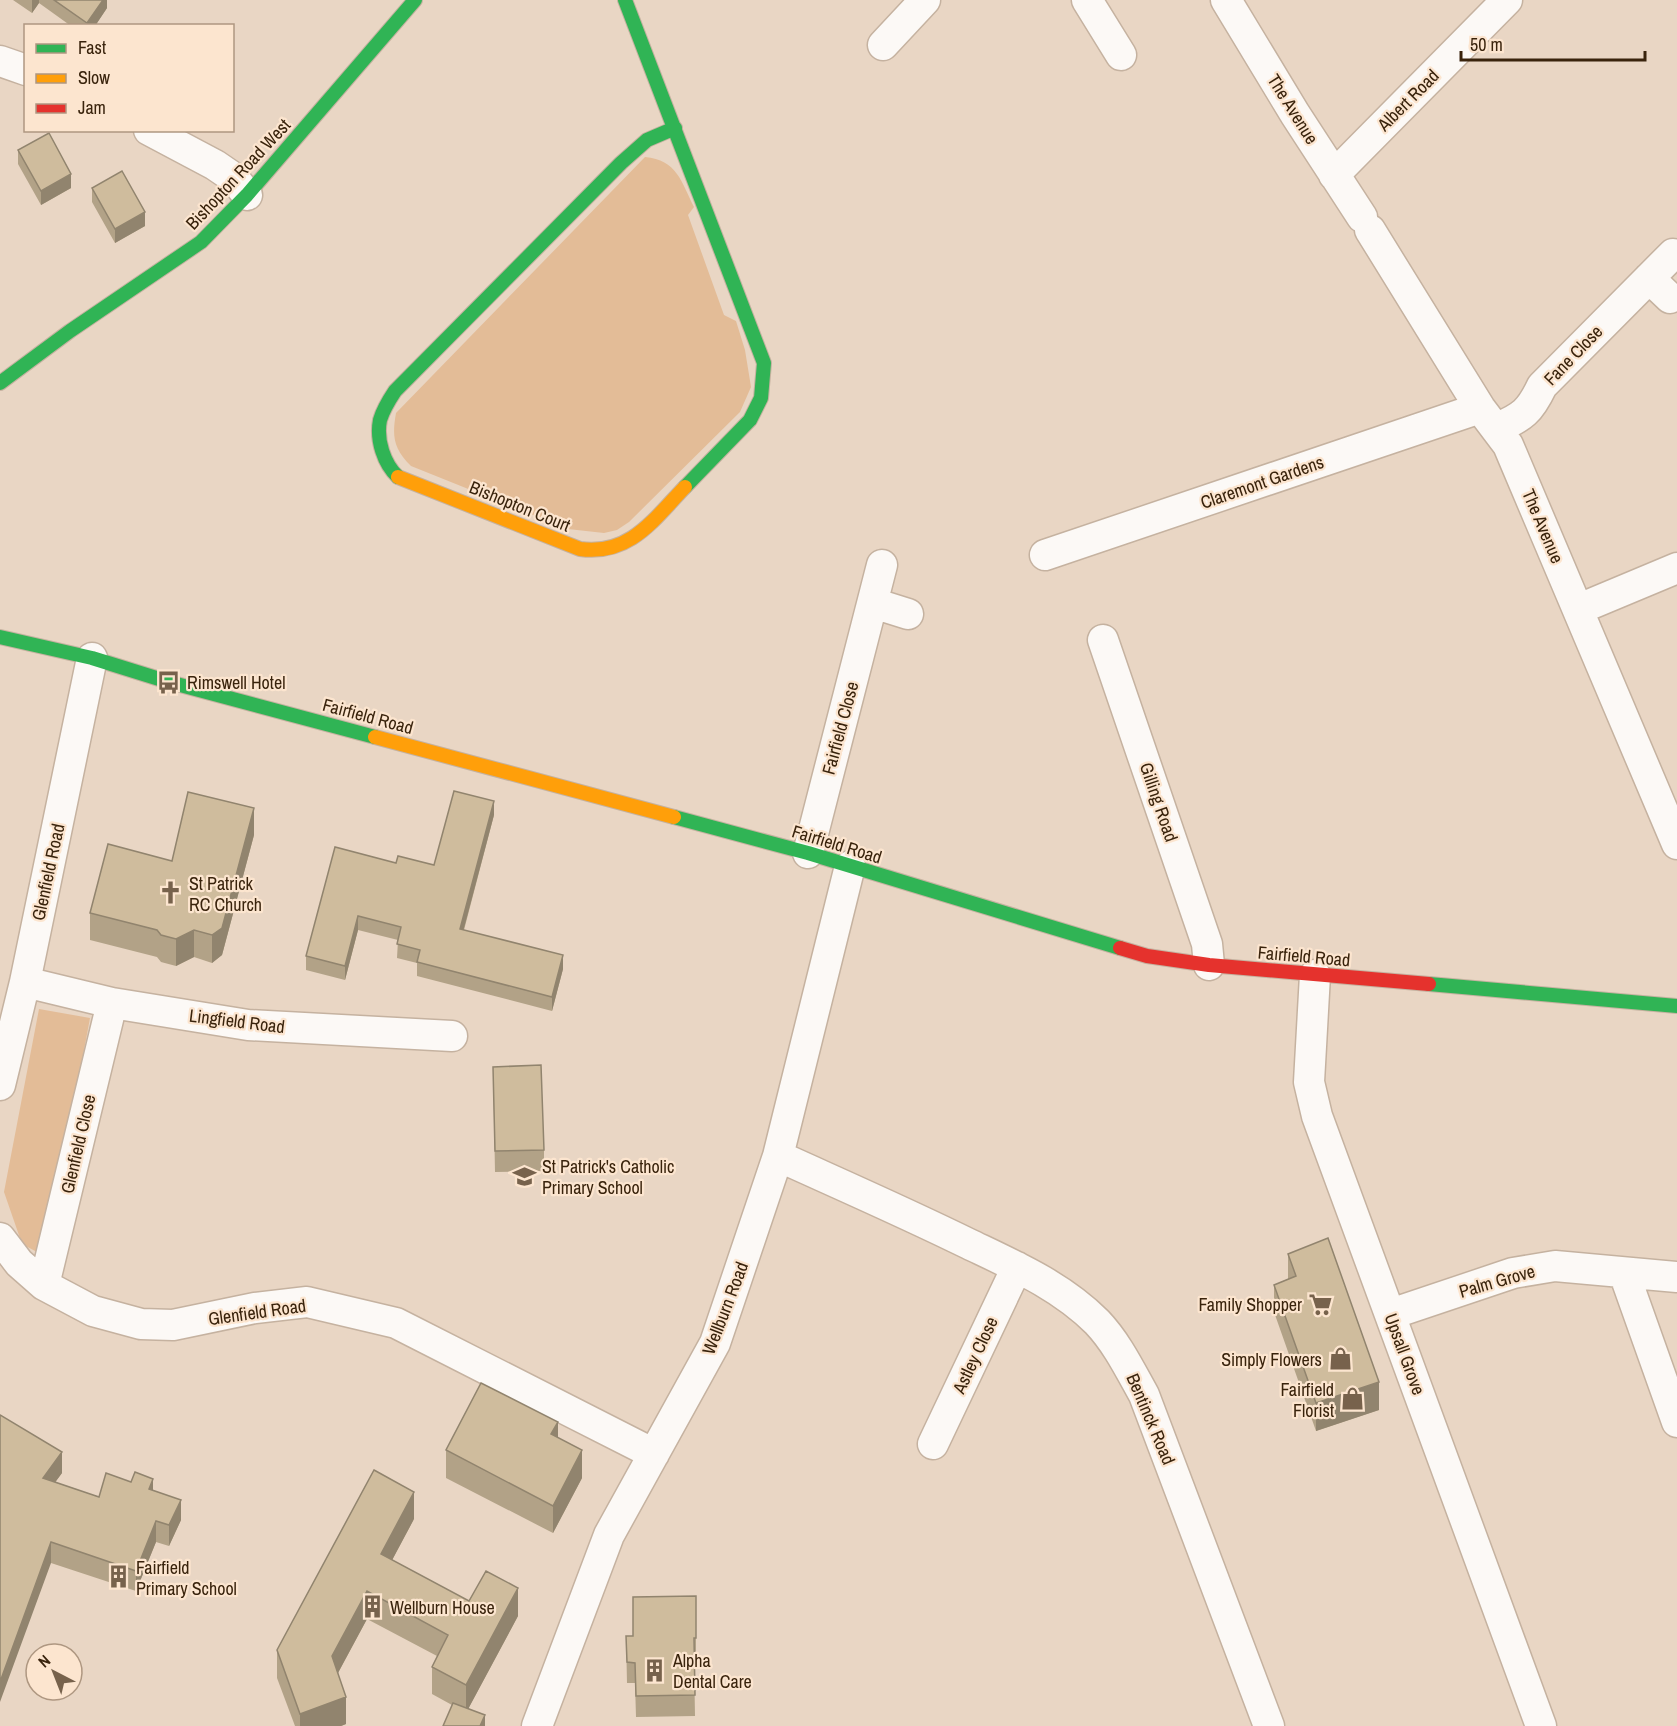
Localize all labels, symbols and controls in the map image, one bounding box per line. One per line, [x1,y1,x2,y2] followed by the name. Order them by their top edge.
[24,24,234,132] legend
[1461,24,1646,62] scale bar
[1470,32,1503,57] text: 50 m
[78,35,106,60] text: Fast
[1371,64,1444,137] street label: Albert Road
[78,65,110,90] text: Slow
[1262,69,1324,149] street label: The Avenue
[78,95,106,120] text: Jam
[180,113,296,235] street label: Bishopton Road West
[1538,319,1608,391] street label: Fane Close
[1197,449,1327,515] street label: Claremont Gardens
[466,474,574,538] street label: Bishopton Court
[1516,485,1570,567] street label: The Avenue
[156,669,182,695] bus stop icon: Rimswell Hotel
[187,670,285,695] place label: Rimswell Hotel
[816,679,864,777] street label: Fairfield Close
[320,692,416,740] street label: Fairfield Road
[1134,759,1184,845] street label: Gilling Road
[789,818,885,870] street label: Fairfield Road
[26,821,70,923] street label: Glenfield Road
[189,871,262,917] place label: St Patrick RC Church
[158,880,184,906] church icon: St Patrick RC Church
[1257,940,1351,972] street label: Fairfield Road
[188,1003,286,1039] street label: Lingfield Road
[54,1092,102,1196] street label: Glenfield Close
[542,1154,674,1200] place label: St Patrick's Catholic Primary School
[511,1163,537,1189] school or university icon: St Patrick's Catholic Primary School
[696,1258,754,1358] street label: Wellburn Road
[1456,1258,1538,1304] street label: Palm Grove
[1307,1291,1333,1317] supermarket icon: Family Shopper
[1199,1292,1302,1317] place label: Family Shopper
[207,1293,307,1331] street label: Glenfield Road
[1379,1310,1431,1398] street label: Upsall Grove
[946,1313,1004,1398] street label: Astley Close
[1327,1346,1353,1372] shop icon: Simply Flowers
[1221,1347,1322,1372] place label: Simply Flowers
[1121,1370,1181,1468] street label: Bentinck Road
[1281,1377,1334,1423] place label: Fairfield Florist
[1339,1386,1365,1412] shop icon: Fairfield Florist
[136,1555,237,1601] place label: Fairfield Primary School
[105,1564,131,1590] building icon: Fairfield Primary School
[359,1594,385,1620] building icon: Wellburn House
[390,1595,495,1620] place label: Wellburn House
[24,1642,84,1702] north arrow
[672,1648,752,1694] place label: Alpha Dental Care
[33,1650,55,1672] text: N
[642,1657,668,1683] building icon: Alpha Dental Care

